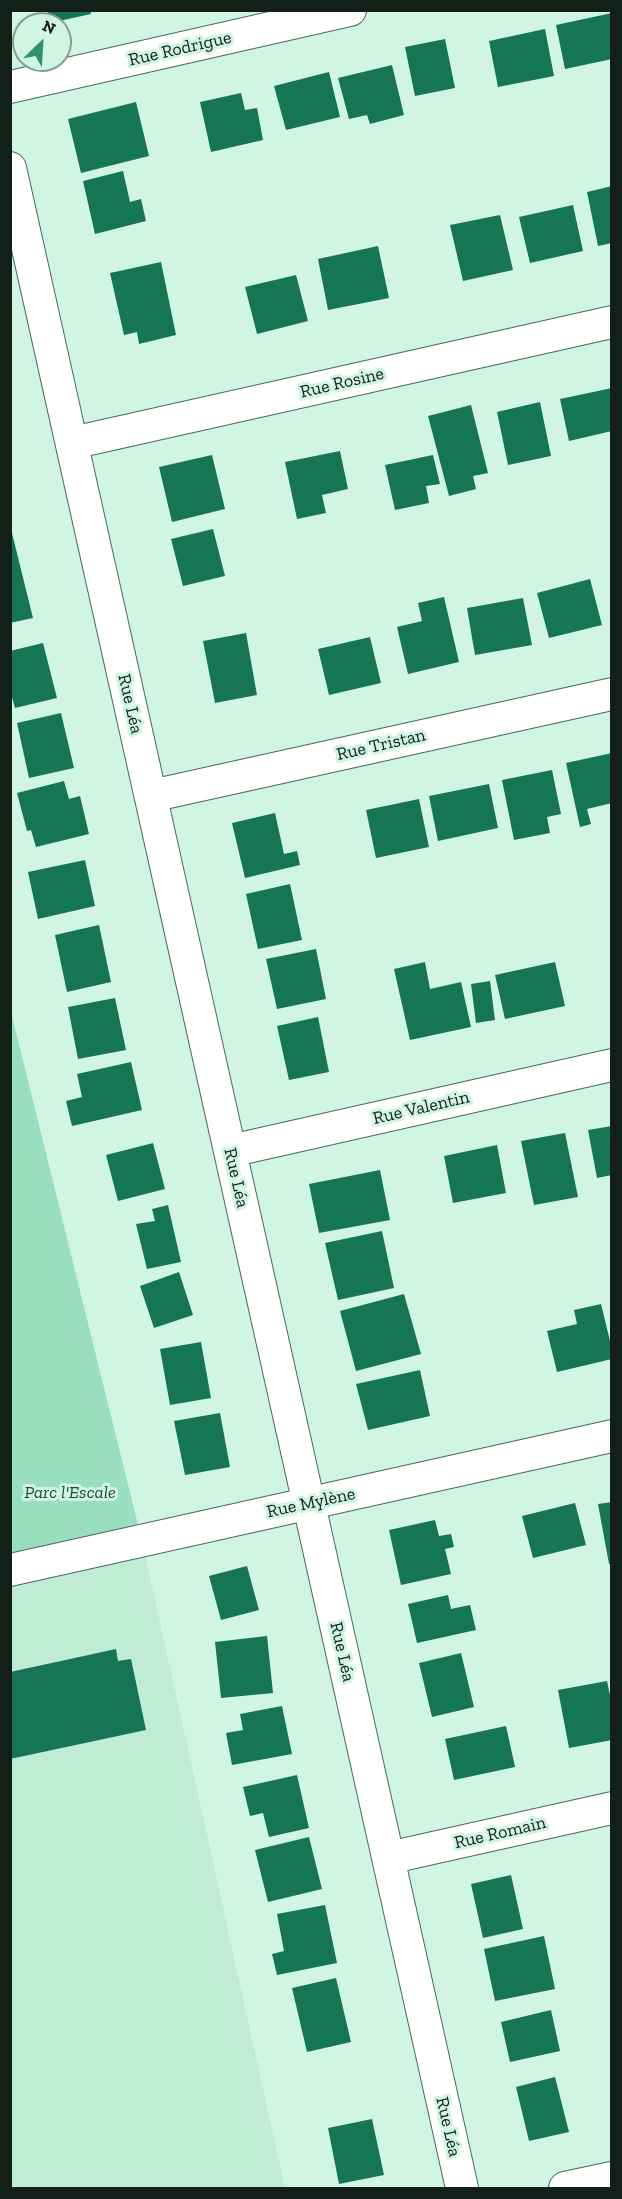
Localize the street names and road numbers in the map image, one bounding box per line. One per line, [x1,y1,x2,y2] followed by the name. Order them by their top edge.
[127,27,233,71] street label: Rue Rodrigue
[298,363,386,403] street label: Rue Rosine
[113,672,147,736] street label: Rue Léa
[334,724,428,766] street label: Rue Tristan
[371,1086,471,1130] street label: Rue Valentin
[219,1146,253,1210] street label: Rue Léa
[265,1483,357,1523] street label: Rue Mylène
[325,1620,359,1684] street label: Rue Léa
[452,1812,548,1854] street label: Rue Romain
[431,2095,465,2159] street label: Rue Léa

